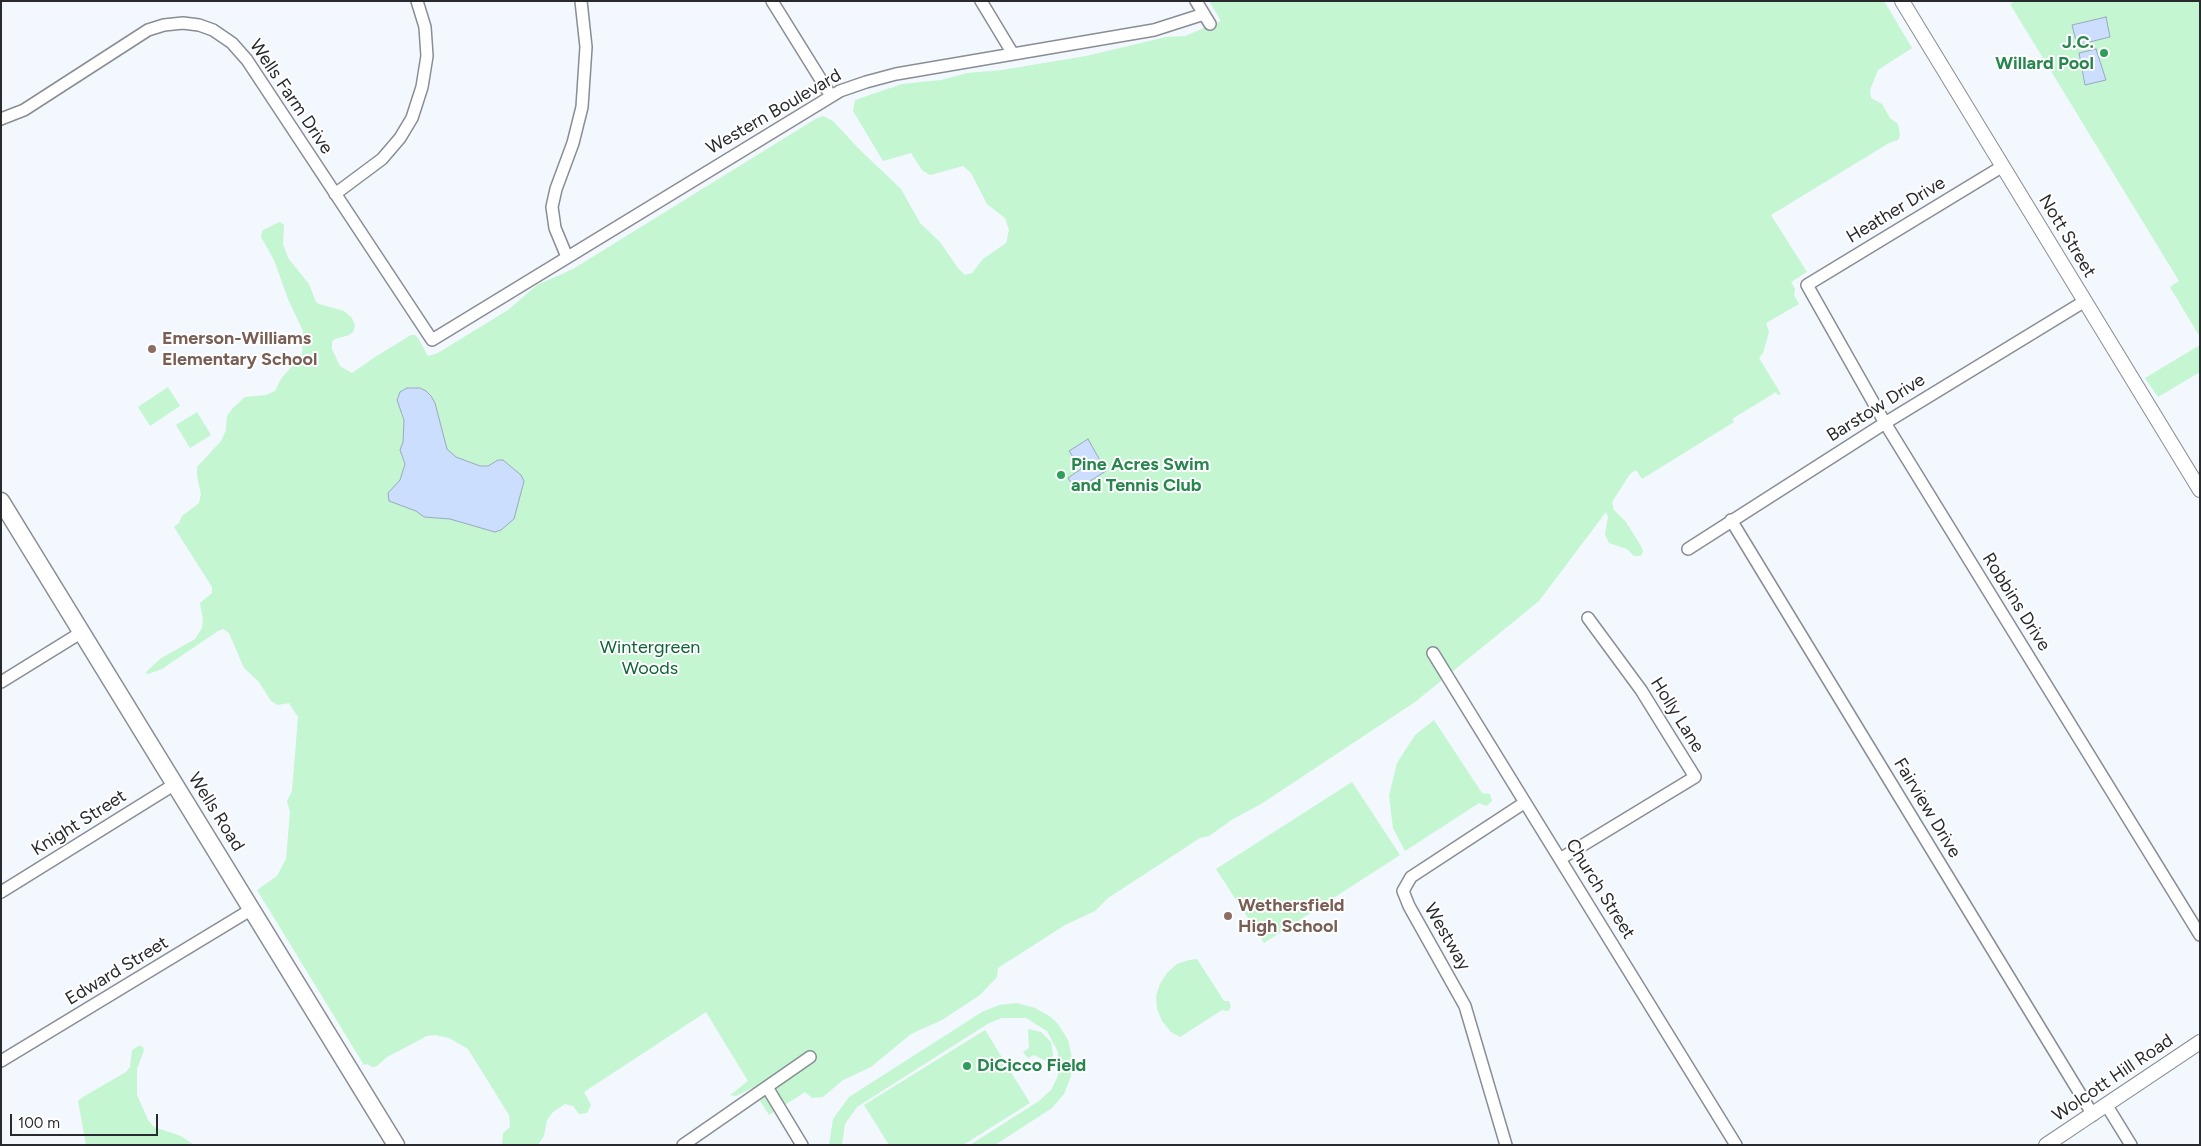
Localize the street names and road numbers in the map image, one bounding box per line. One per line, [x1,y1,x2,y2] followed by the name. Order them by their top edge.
[245,36,337,158] street label: Wells Farm Drive
[703,65,845,159] street label: Western Boulevard
[1843,172,1949,248] street label: Heather Drive
[2034,191,2100,281] street label: Nott Street
[1823,369,1929,447] street label: Barstow Drive
[1977,549,2055,655] street label: Robbins Drive
[1646,674,1708,756] street label: Holly Lane
[1889,754,1965,862] street label: Fairview Drive
[183,769,249,855] street label: Wells Road
[28,785,130,861] street label: Knight Street
[1561,835,1639,943] street label: Church Street
[1419,900,1475,974] street label: Westway
[62,932,172,1010] street label: Edward Street
[2049,1030,2177,1126] street label: Wolcott Hill Road

